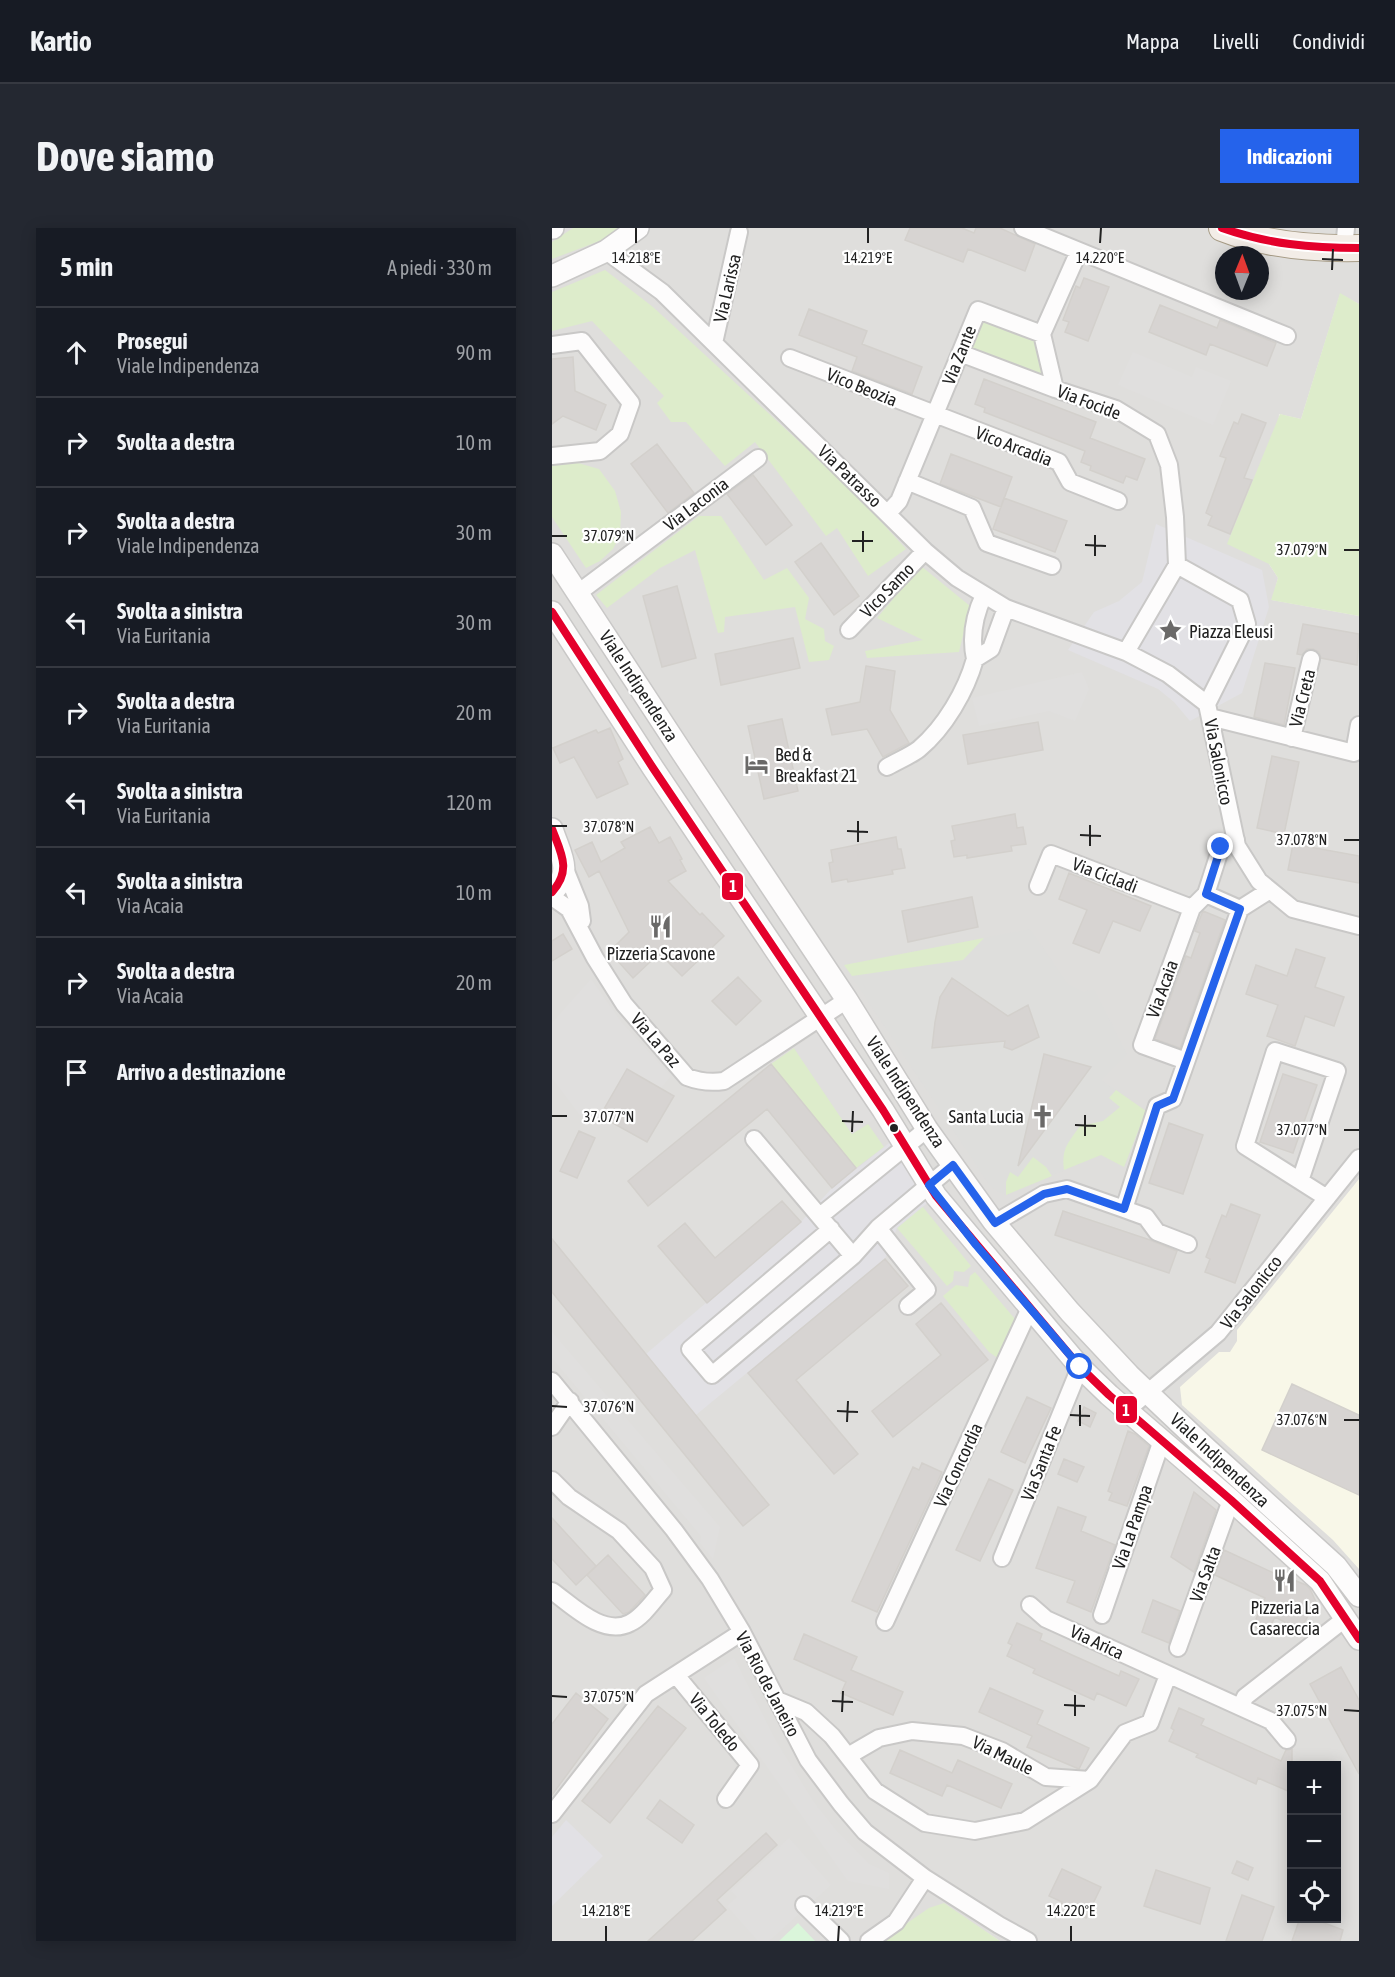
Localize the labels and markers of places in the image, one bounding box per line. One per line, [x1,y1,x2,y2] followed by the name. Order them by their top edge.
[1158,618,1184,644] place icon: Piazza Eleusi
[1189,621,1273,642] place label: Piazza Eleusi
[775,744,858,786] place label: Bed & Breakfast 21
[744,751,770,777] hotel icon: Bed & Breakfast 21
[648,914,674,940] restaurant icon: Pizzeria Scavone
[606,943,716,964] place label: Pizzeria Scavone
[1029,1103,1055,1129] church icon: Santa Lucia
[948,1106,1024,1127] place label: Santa Lucia
[888,1122,900,1134] unlabelled marker
[1272,1568,1298,1594] restaurant icon: Pizzeria La Casareccia
[1250,1597,1320,1639] place label: Pizzeria La Casareccia

